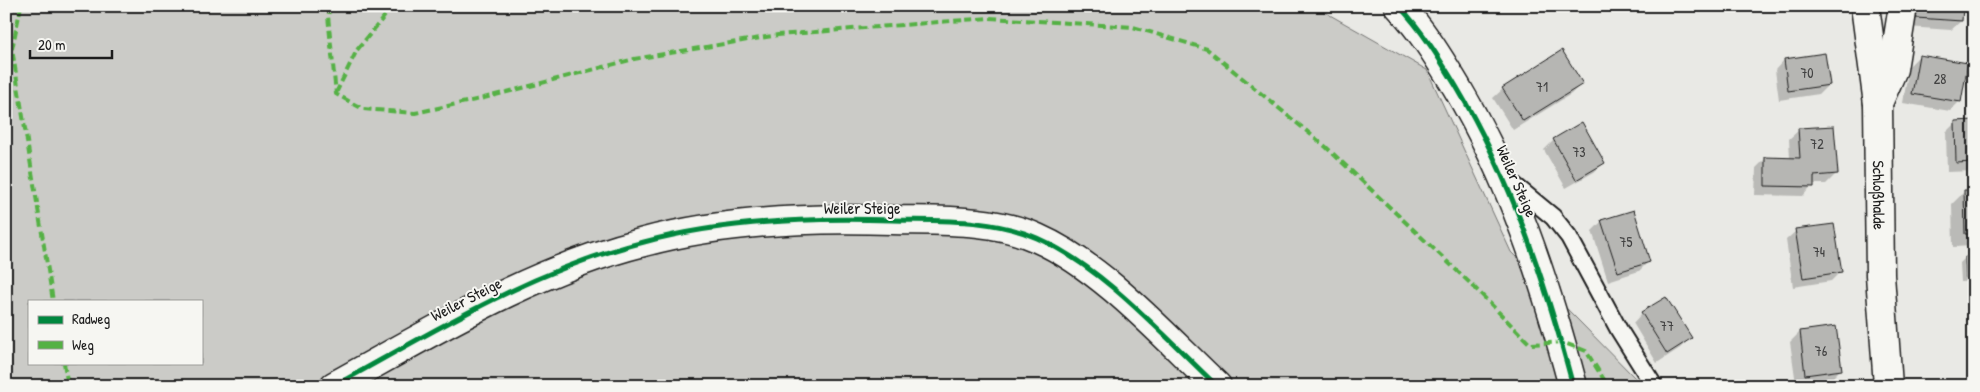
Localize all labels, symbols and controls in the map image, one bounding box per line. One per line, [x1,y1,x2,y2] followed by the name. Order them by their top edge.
[30,28,112,60] scale bar
[38,34,65,55] text: 20 m
[1800,63,1814,82] house number: 70
[1934,69,1946,88] house number: 28
[1536,77,1548,96] house number: 71
[1810,134,1824,153] house number: 72
[1491,142,1543,221] street label: Weiler Steige
[1572,142,1586,161] house number: 73
[1868,160,1890,231] street label: Schloßhalde
[824,197,901,219] street label: Weiler Steige
[1620,232,1633,251] house number: 75
[1813,242,1825,261] house number: 74
[427,272,506,326] street label: Weiler Steige
[28,300,202,364] legend
[72,308,110,329] text: Radweg
[1660,316,1674,335] house number: 77
[72,334,94,355] text: Weg
[1815,341,1828,360] house number: 76

